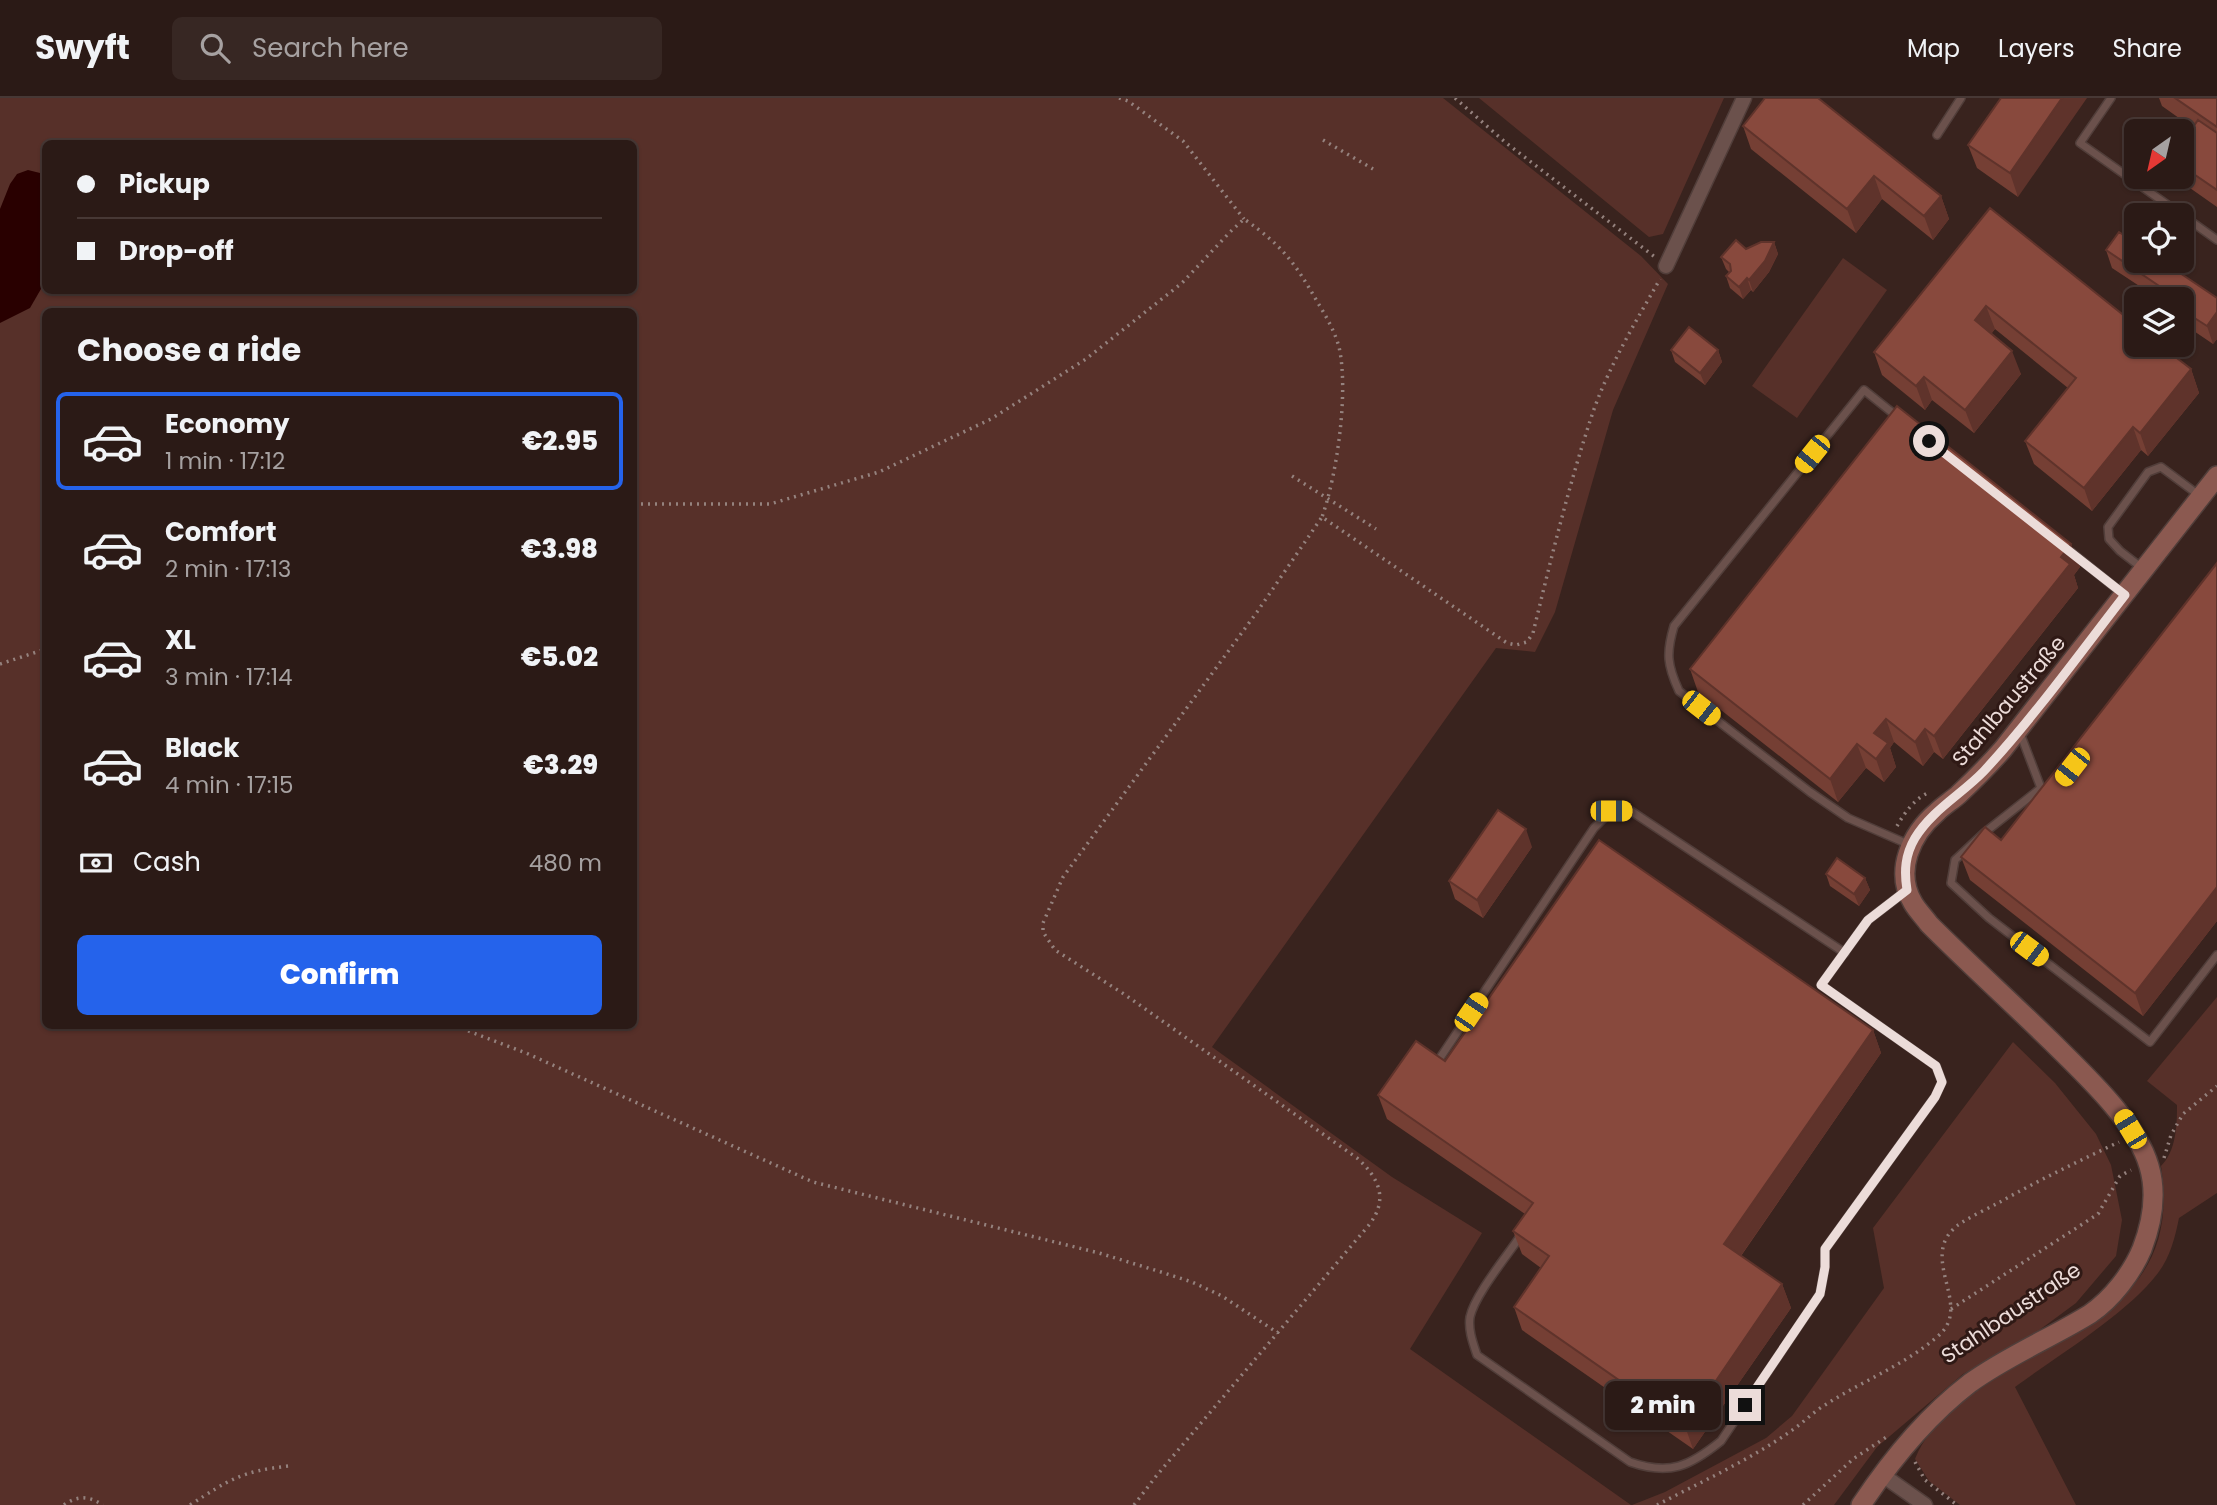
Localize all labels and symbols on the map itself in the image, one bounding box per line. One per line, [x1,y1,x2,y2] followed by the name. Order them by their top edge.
[2124,119,2194,189] north arrow
[1913,425,1945,457] route start
[1791,431,1834,477] car
[1945,629,2072,772] street label: Stahlbaustraße
[1678,687,1725,729] car
[2051,744,2094,790] car
[1591,801,1633,822] car
[2006,928,2053,970] car
[1451,989,1492,1035] car
[2111,1106,2150,1152] car
[1935,1255,2086,1370] street label: Stahlbaustraße
[1605,1380,1720,1430] callout: 2 min
[1729,1389,1761,1421] route end

